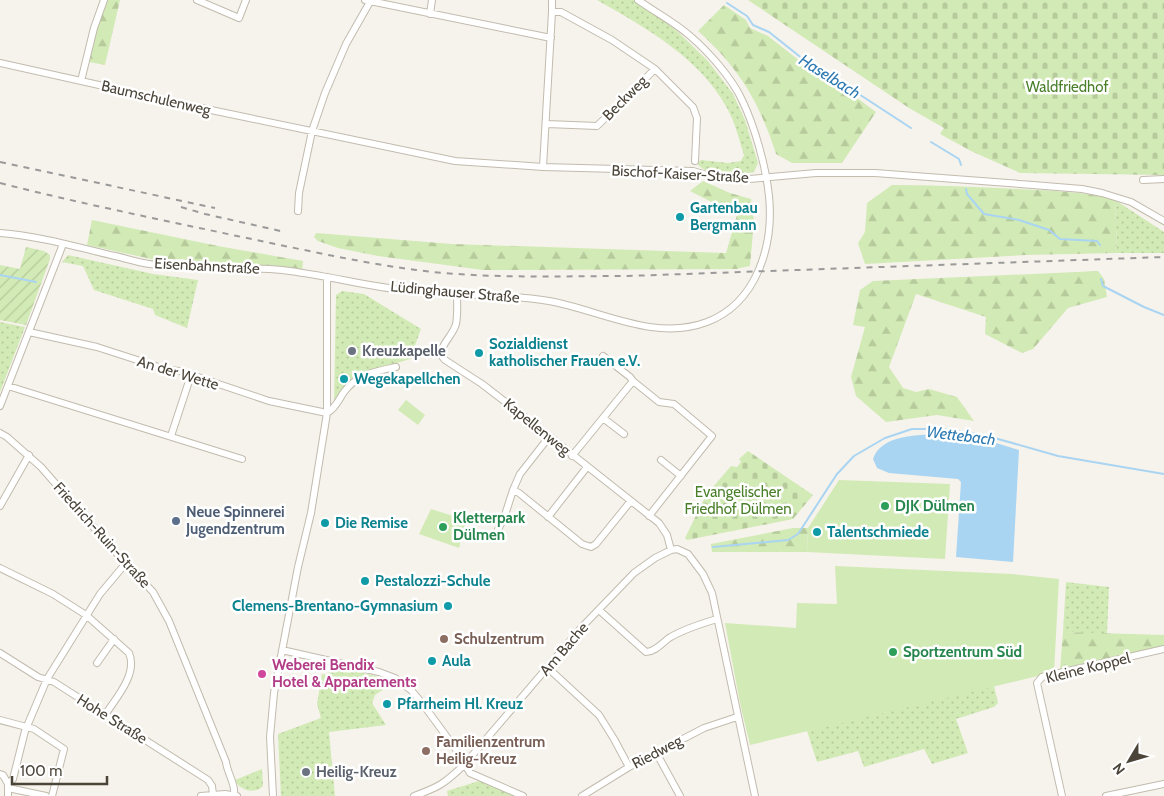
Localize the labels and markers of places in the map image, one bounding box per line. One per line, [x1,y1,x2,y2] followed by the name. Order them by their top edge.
[690,199,758,234] place label: Gartenbau Bergmann
[674,211,686,223] marker: Gartenbau Bergmann
[489,335,640,370] place label: Sozialdienst katholischer Frauen e.V.
[362,342,446,360] place label: Kreuzkapelle
[346,345,358,357] marker: Kreuzkapelle
[473,347,485,359] marker: Sozialdienst katholischer Frauen e.V.
[354,370,461,388] place label: Wegekapellchen
[338,373,350,385] marker: Wegekapellchen
[895,497,975,515] place label: DJK Dülmen
[879,500,891,512] marker: DJK Dülmen
[185,503,285,538] place label: Neue Spinnerei Jugendzentrum
[453,509,526,544] place label: Kletterpark Dülmen
[335,514,408,532] place label: Die Remise
[170,515,182,527] marker: Neue Spinnerei Jugendzentrum
[319,517,331,529] marker: Die Remise
[437,521,449,533] marker: Kletterpark Dülmen
[827,523,929,541] place label: Talentschmiede
[811,526,823,538] marker: Talentschmiede
[375,572,491,590] place label: Pestalozzi-Schule
[359,575,371,587] marker: Pestalozzi-Schule
[232,597,438,615] place label: Clemens-Brentano-Gymnasium
[442,600,454,612] marker: Clemens-Brentano-Gymnasium
[454,630,544,648] place label: Schulzentrum
[438,633,450,645] marker: Schulzentrum
[903,643,1022,661] place label: Sportzentrum Süd
[887,646,899,658] marker: Sportzentrum Süd
[442,652,471,670] place label: Aula
[426,655,438,667] marker: Aula
[272,656,416,691] place label: Weberei Bendix Hotel & Appartements
[256,668,268,680] marker: Weberei Bendix Hotel & Appartements
[397,695,523,713] place label: Pfarrheim Hl. Kreuz
[381,698,393,710] marker: Pfarrheim Hl. Kreuz
[436,733,545,768] place label: Familienzentrum Heilig-Kreuz
[420,745,432,757] marker: Familienzentrum Heilig-Kreuz
[316,763,397,781] place label: Heilig-Kreuz
[300,766,312,778] marker: Heilig-Kreuz

